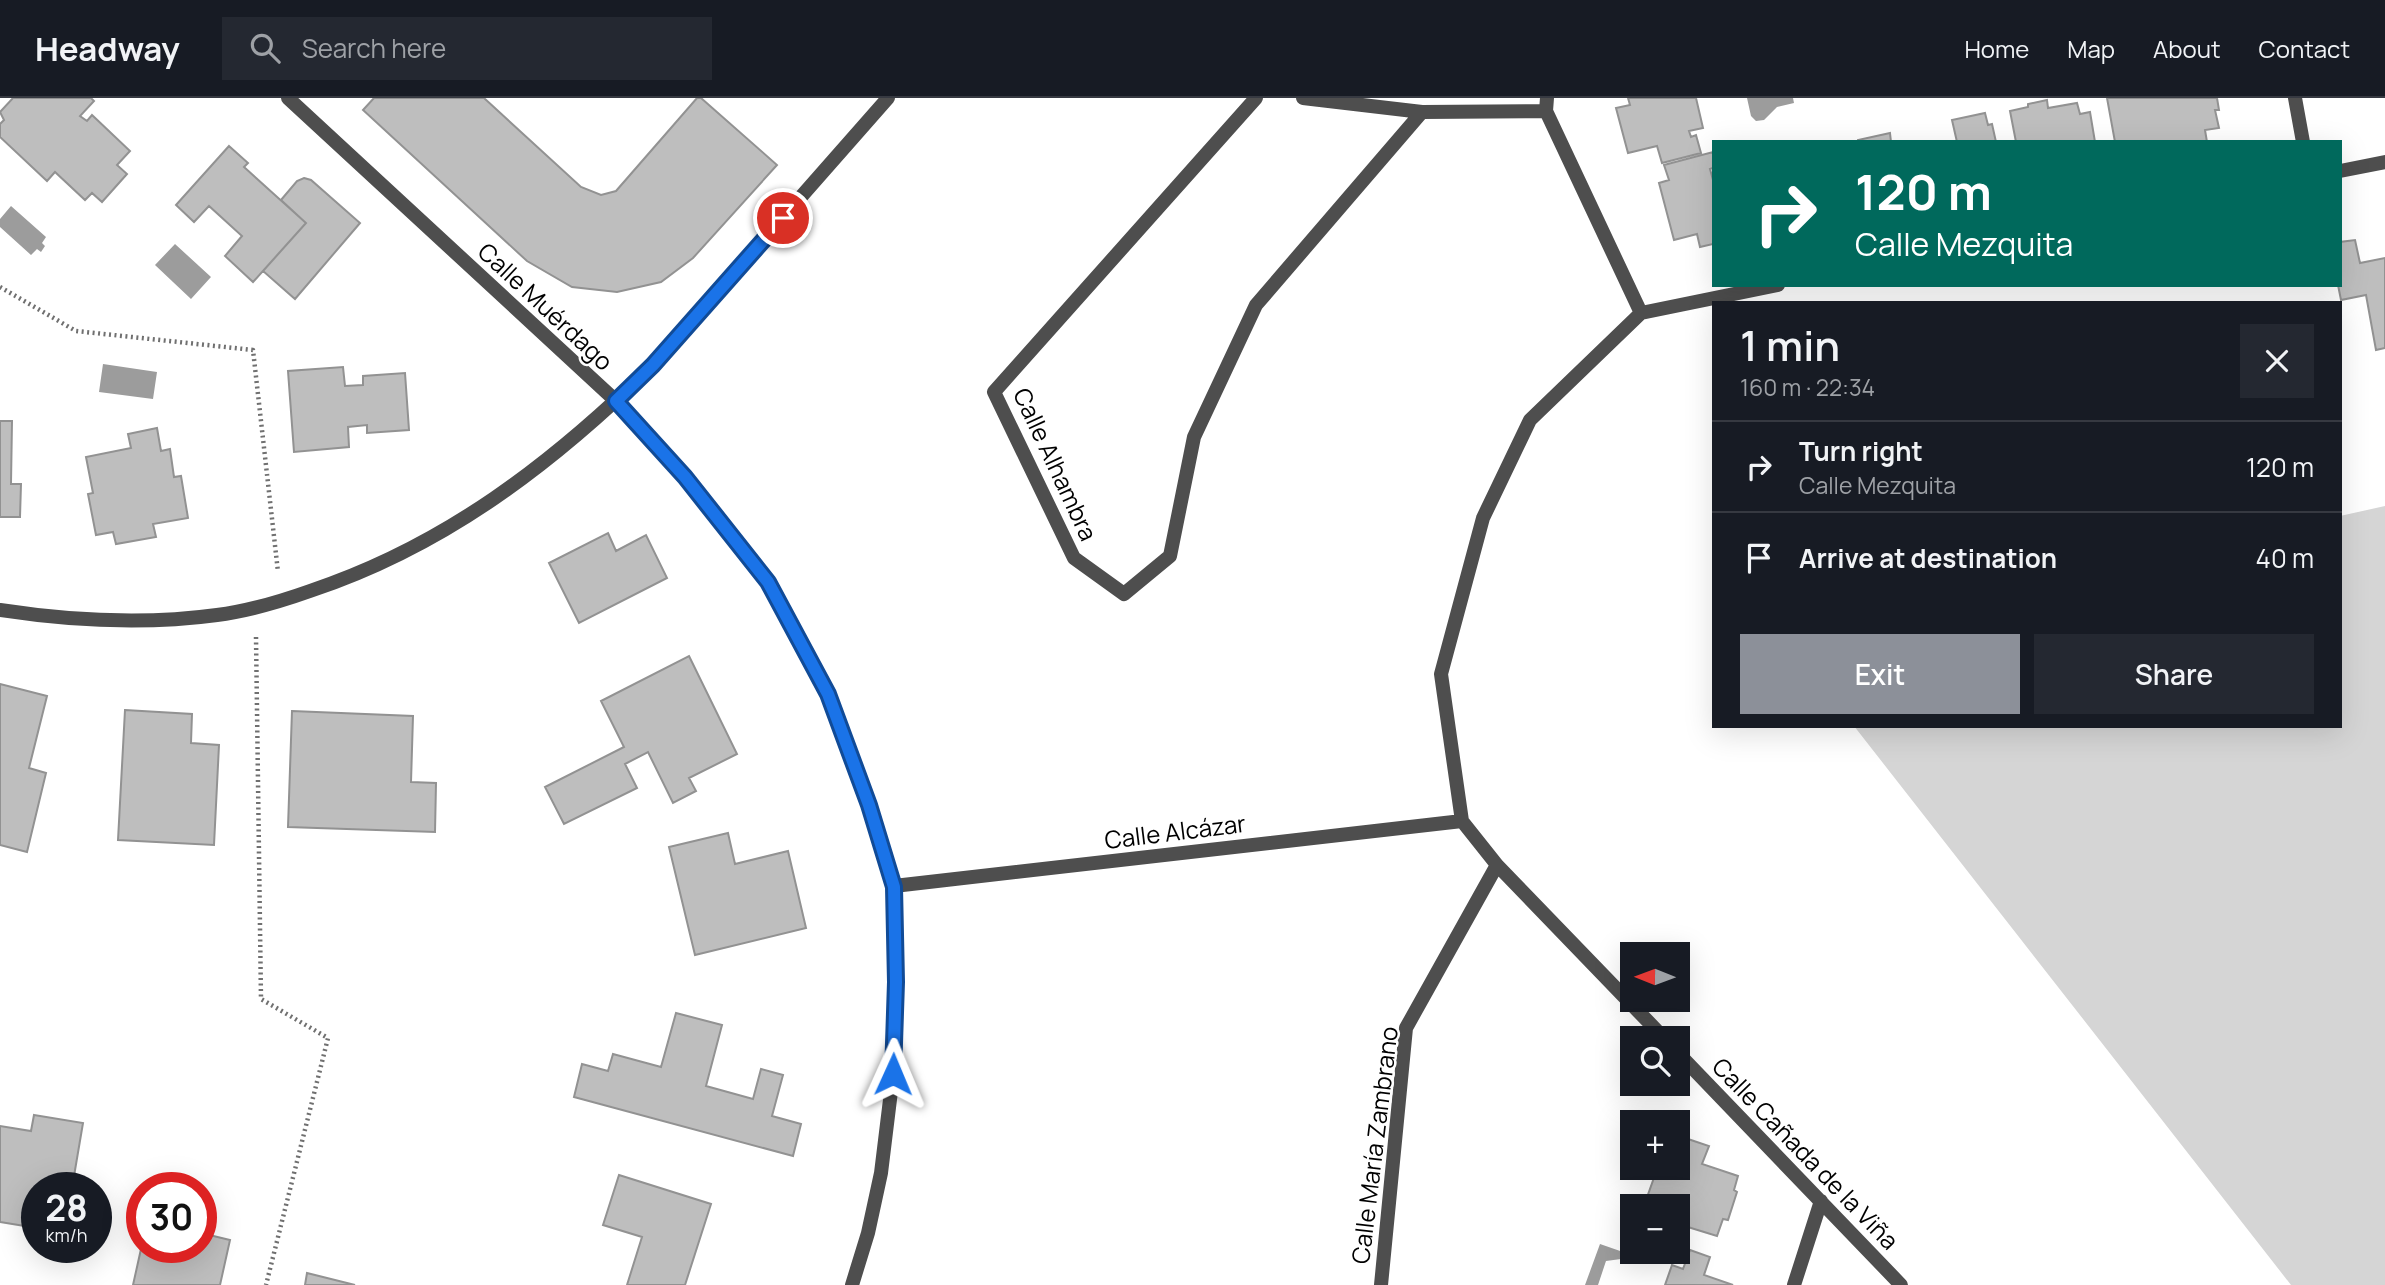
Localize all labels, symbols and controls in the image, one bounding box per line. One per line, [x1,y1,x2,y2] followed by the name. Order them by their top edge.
[222,17,712,80] search box
[35,26,180,71] text: Headway
[246,29,284,67] icon: search
[302,30,446,66] text: Search here
[1964,32,2029,65] text: Home
[2067,32,2115,65] text: Map
[2153,32,2221,65] text: About
[2259,32,2350,65] text: Contact
[1855,158,1992,225] text: 120 m
[1740,168,1831,259] icon: right
[753,188,813,248] pin
[764,199,802,237] icon: arrive
[1855,222,2073,266] text: Calle Mezquita
[471,235,621,377] street label: Calle Muérdago
[1740,316,1840,374] text: 1 min
[2240,324,2314,398] button: close
[1740,371,1875,403] text: 160 m · 22:34
[1006,382,1106,546] street label: Calle Alhambra
[1799,433,1923,469] text: Turn right
[1740,448,1778,486] icon: right
[2246,449,2314,485] text: 120 m
[1799,469,1956,501] text: Calle Mezquita
[1740,539,1778,577] icon: arrive
[1799,540,2057,576] text: Arrive at destination
[2256,540,2314,576] text: 40 m
[1740,634,2020,714] button: Exit
[2034,634,2314,714] button: Share
[1103,806,1248,856] street label: Calle Alcázar
[1620,942,1690,1012] north arrow
[1620,942,1690,1264] map controls
[1343,1024,1405,1266] street label: Calle María Zambrano
[1620,1026,1690,1096] button: search
[856,1037,930,1111] position arrow
[1706,1050,1906,1256] street label: Calle Cañada de la Viña
[1620,1110,1690,1180] button: +
[126,1172,217,1263] speed limit sign: 30
[45,1184,88,1232] text: 28
[1620,1194,1690,1264] button: −
[46,1223,87,1247] text: km/h

